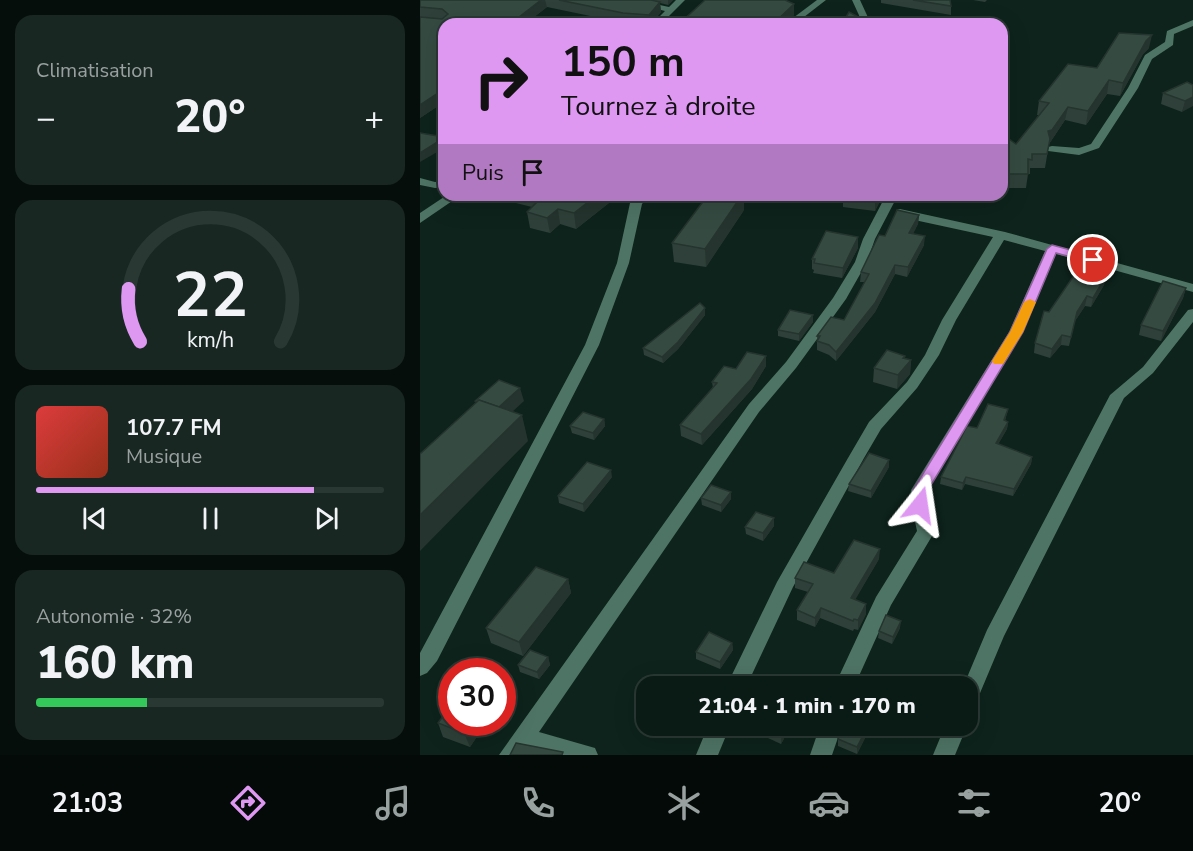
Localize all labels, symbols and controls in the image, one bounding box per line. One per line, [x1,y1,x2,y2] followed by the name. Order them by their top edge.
[561,34,685,91] text: 150 m
[462,42,540,120] icon: right
[36,57,154,84] text: Climatisation
[174,87,246,148] text: 20°
[561,88,756,125] text: Tournez à droite
[36,96,56,141] text: −
[364,96,384,141] text: +
[516,156,549,189] icon: arrive
[462,158,504,188] text: Puis
[1067,234,1118,285] pin
[1076,243,1109,276] icon: arrive
[173,253,247,338] text: 22
[186,325,234,355] text: km/h
[126,413,222,443] text: 107.7 FM
[126,443,202,470] text: Musique
[888,473,952,537] position arrow
[78,502,111,535] icon: previous
[194,502,227,535] icon: pause
[310,502,343,535] icon: next
[36,603,192,630] text: Autonomie · 32%
[36,633,195,694] text: 160 km
[438,658,516,736] speed limit sign: 30
[698,691,916,721] text: 21:04 · 1 min · 170 m
[227,782,269,824] icon: directions
[372,782,414,824] icon: music
[517,782,559,824] icon: phone
[663,782,705,824] icon: climate
[808,782,850,824] icon: car
[953,782,995,824] icon: filters
[52,785,123,822] text: 21:03
[1099,785,1141,822] text: 20°

